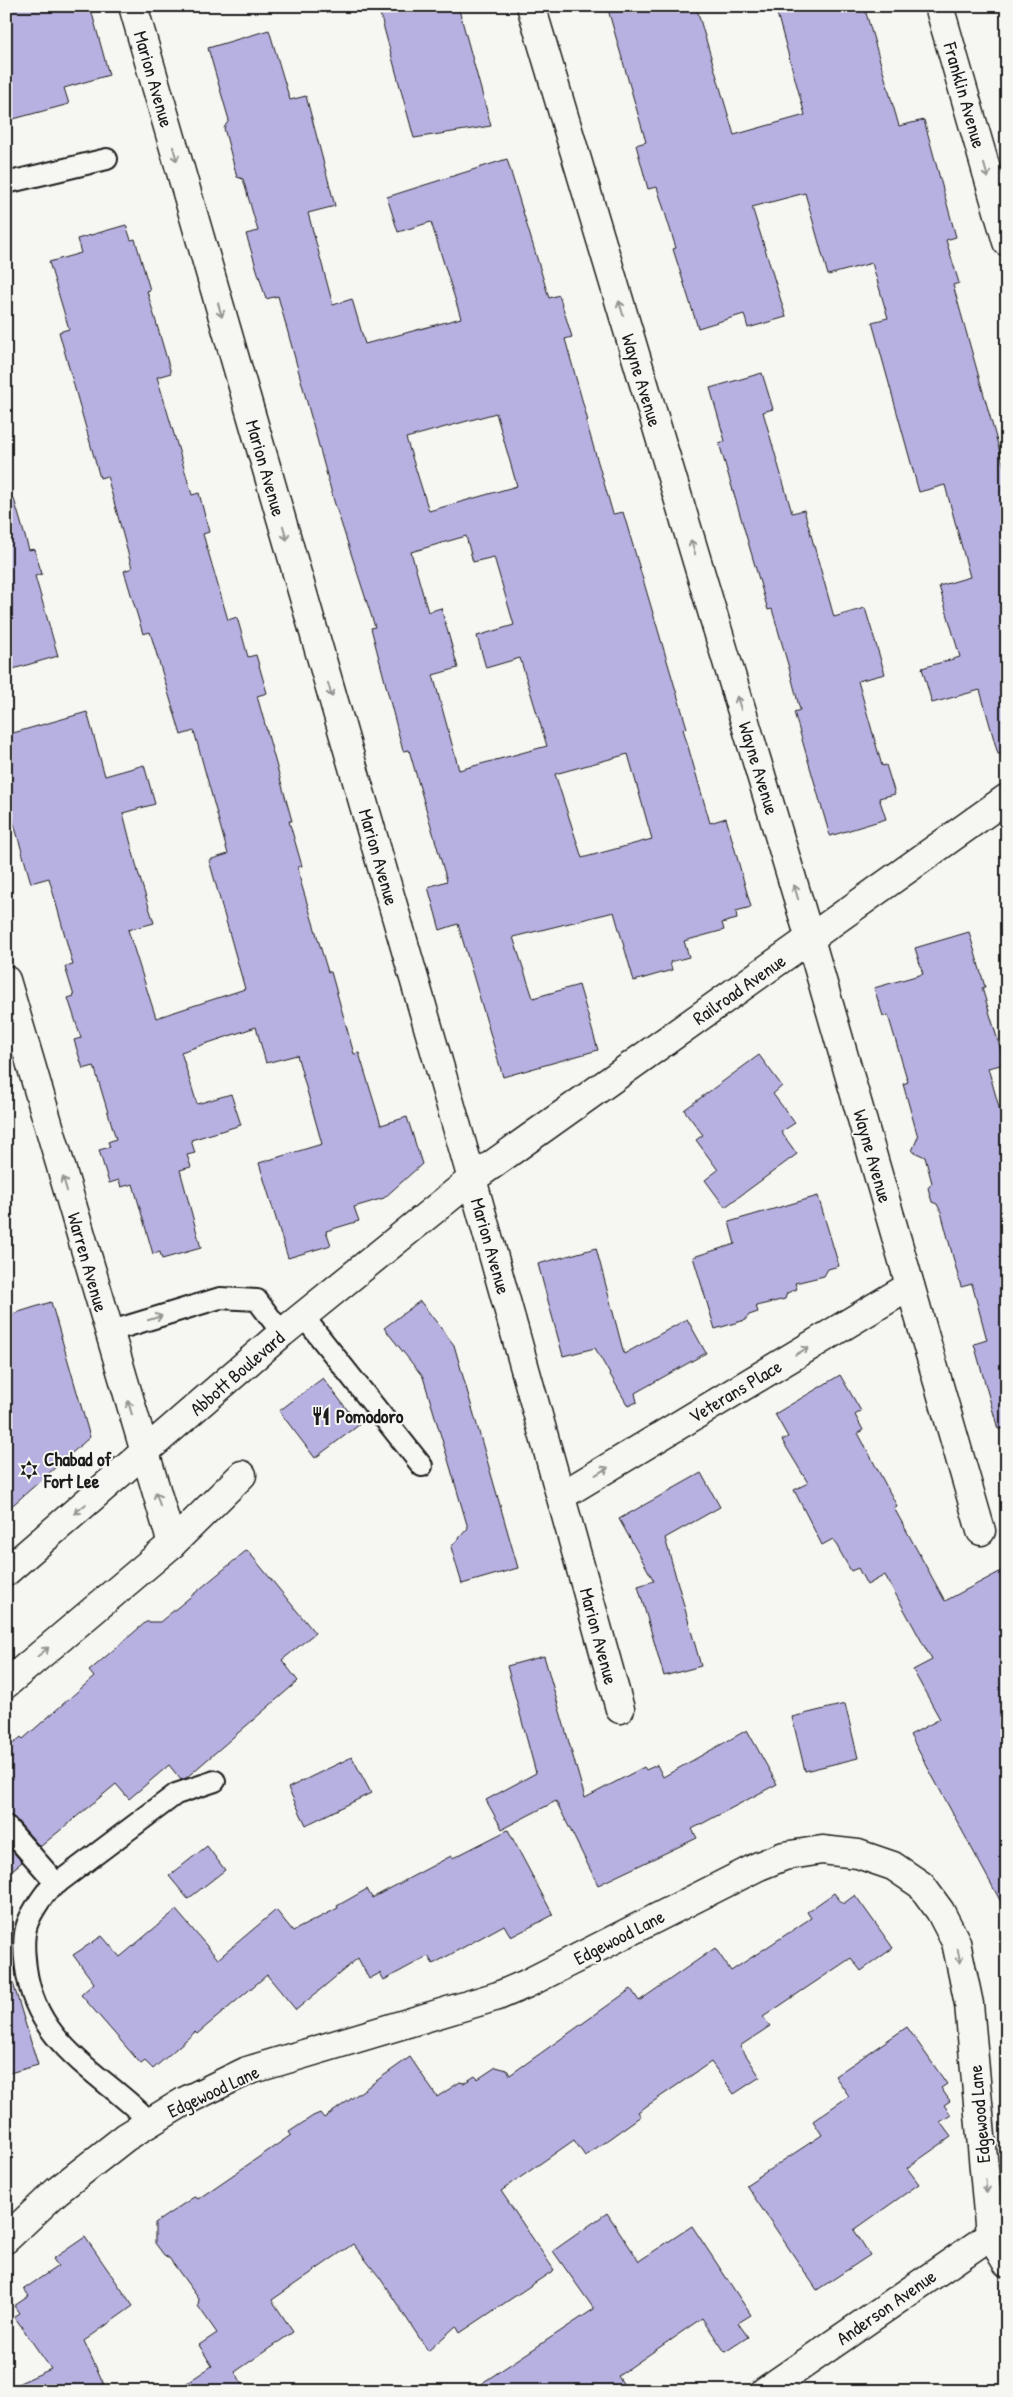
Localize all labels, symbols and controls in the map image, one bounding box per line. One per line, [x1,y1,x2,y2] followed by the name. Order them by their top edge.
[128,28,180,131] street label: Marion Avenue
[937,38,993,151] street label: Franklin Avenue
[171,146,181,162] one-way arrow
[982,162,992,178] one-way arrow
[615,300,625,316] one-way arrow
[216,302,226,318] one-way arrow
[616,330,669,430] street label: Wayne Avenue
[240,417,292,520] street label: Marion Avenue
[281,525,291,541] one-way arrow
[687,539,697,555] one-way arrow
[326,681,336,697] one-way arrow
[734,695,744,711] one-way arrow
[733,718,786,818] street label: Wayne Avenue
[353,806,405,909] street label: Marion Avenue
[790,884,800,900] one-way arrow
[687,947,791,1031] street label: Railroad Avenue
[847,1106,899,1206] street label: Wayne Avenue
[60,1177,70,1193] one-way arrow
[465,1195,517,1298] street label: Marion Avenue
[61,1209,115,1315] street label: Warren Avenue
[147,1312,163,1322] one-way arrow
[184,1324,290,1421] street label: Abbott Boulevard
[794,1345,808,1355] one-way arrow
[684,1353,787,1429] street label: Veterans Place
[125,1400,135,1416] one-way arrow
[336,1403,404,1429] place label: Pomodoro
[310,1405,332,1427] restaurant icon: Pomodoro
[43,1446,113,1494] place label: Chabad of Fort Lee
[18,1459,40,1481] synagogue icon: Chabad of Fort Lee
[595,1465,609,1475] one-way arrow
[152,1491,162,1507] one-way arrow
[74,1503,87,1514] one-way arrow
[574,1585,624,1688] street label: Marion Avenue
[37,1647,50,1658] one-way arrow
[569,1903,669,1971] street label: Edgewood Lane
[954,1947,964,1963] one-way arrow
[163,2058,263,2124] street label: Edgewood Lane
[962,2063,996,2164] street label: Edgewood Lane
[981,2178,990,2194] one-way arrow
[831,2263,941,2351] street label: Anderson Avenue

